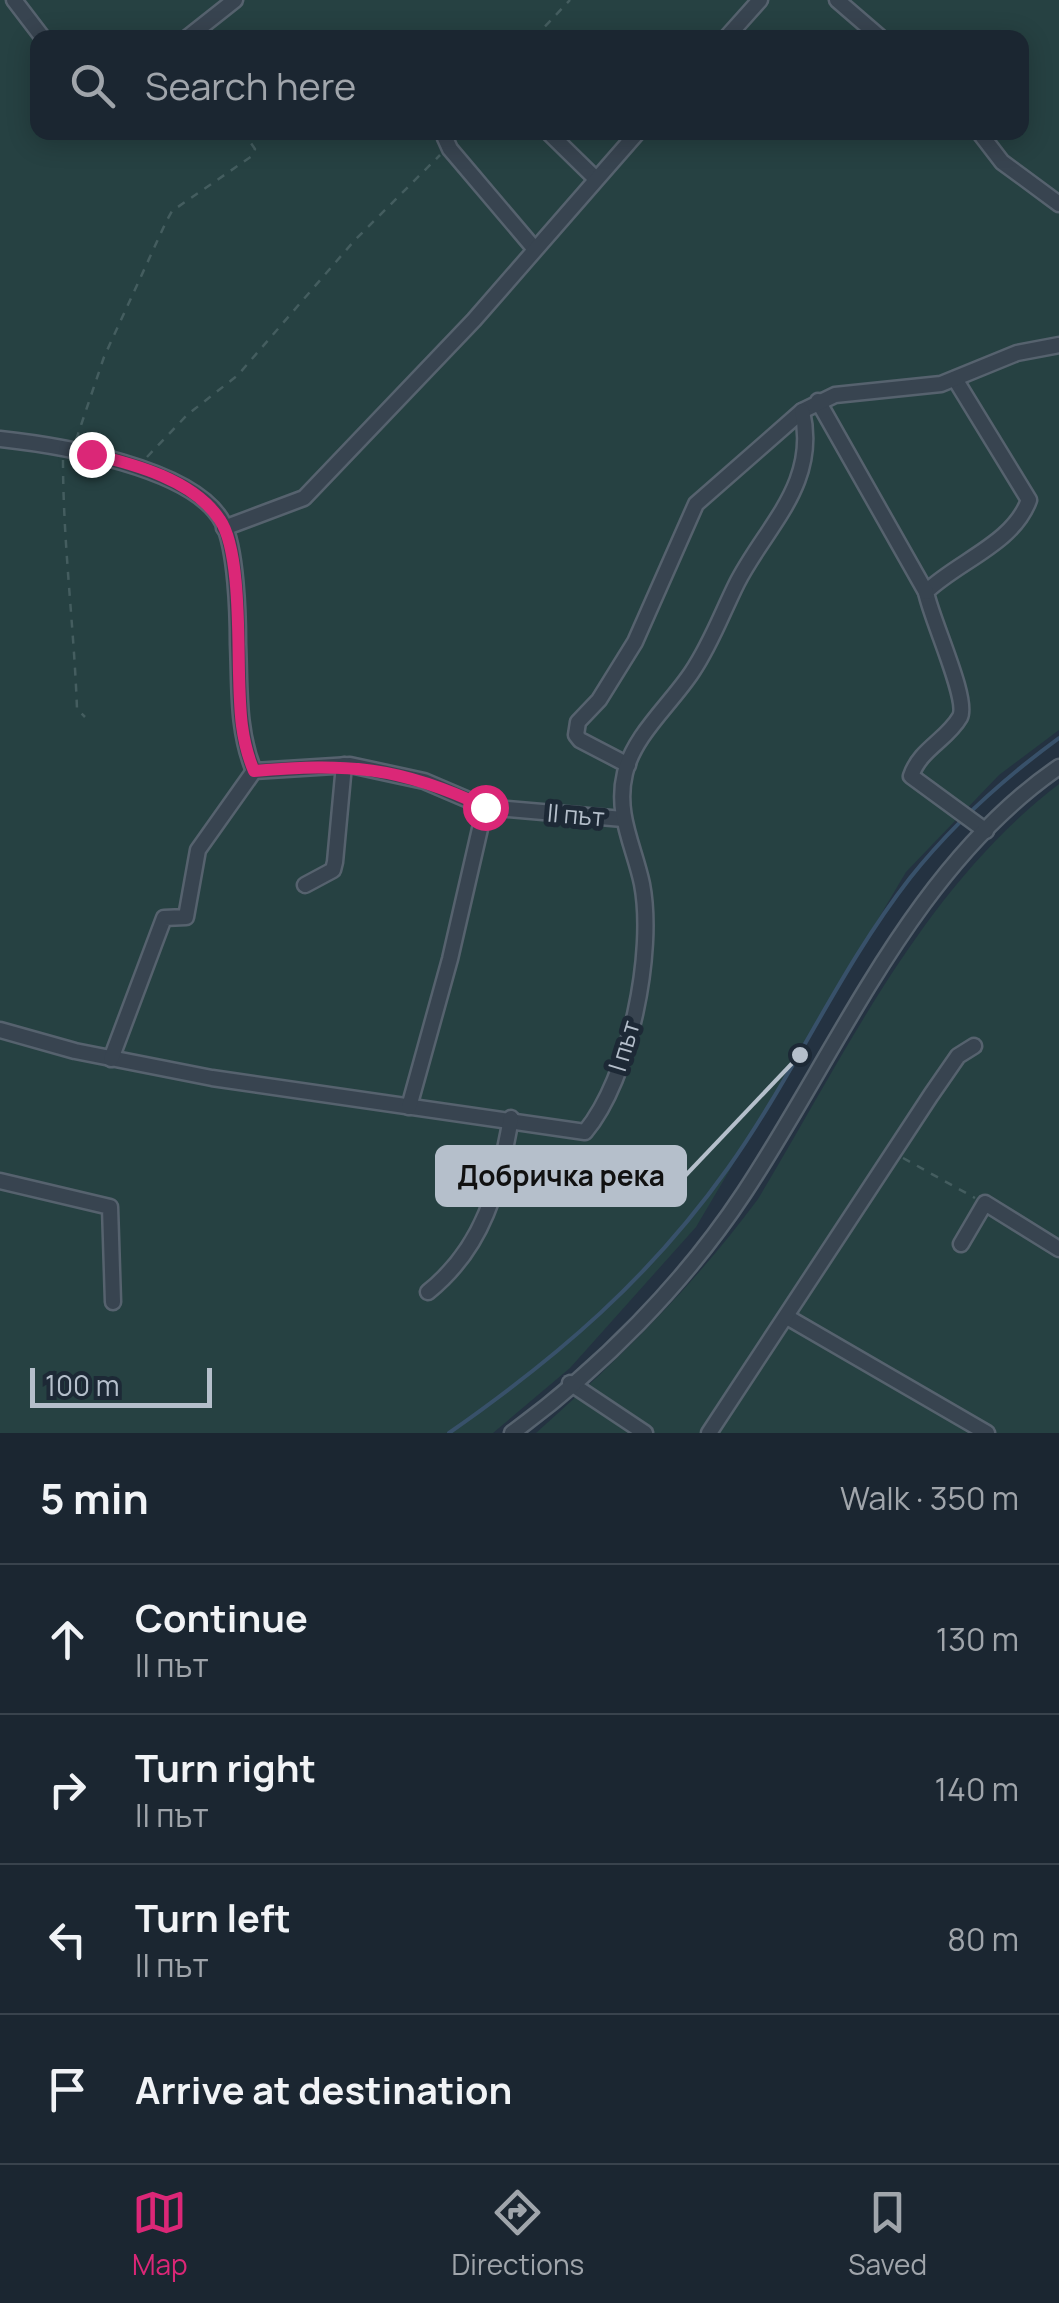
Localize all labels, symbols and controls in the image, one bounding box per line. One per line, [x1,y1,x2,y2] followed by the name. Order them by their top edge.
[30,30,1029,140] search box
[65,58,120,113] icon: search
[145,59,356,111] text: Search here
[69,432,115,478] route end
[463,785,509,831] route start
[546,795,607,834] street label: ІІ път
[599,1016,648,1076] street label: І път
[437,1147,685,1205] callout: Добричка река
[457,1156,665,1194] text: Добричка река
[30,1363,212,1408] scale bar
[45,1366,119,1404] text: 100 m
[40,1469,149,1527] text: 5 min
[840,1476,1019,1520] text: Walk · 350 m
[135,1591,308,1643] text: Continue
[40,1612,95,1667] icon: ahead
[936,1617,1019,1661] text: 130 m
[135,1643,209,1687] text: ІІ път
[135,1741,316,1793] text: Turn right
[40,1762,95,1817] icon: right
[935,1767,1019,1811] text: 140 m
[135,1793,209,1837] text: ІІ път
[135,1891,291,1943] text: Turn left
[40,1912,95,1967] icon: left
[947,1917,1019,1961] text: 80 m
[135,1943,209,1987] text: ІІ път
[40,2062,95,2117] icon: arrive
[135,2063,512,2115] text: Arrive at destination
[132,2185,188,2283] tab: Map
[452,2185,584,2283] tab: Directions
[848,2185,927,2283] tab: Saved

